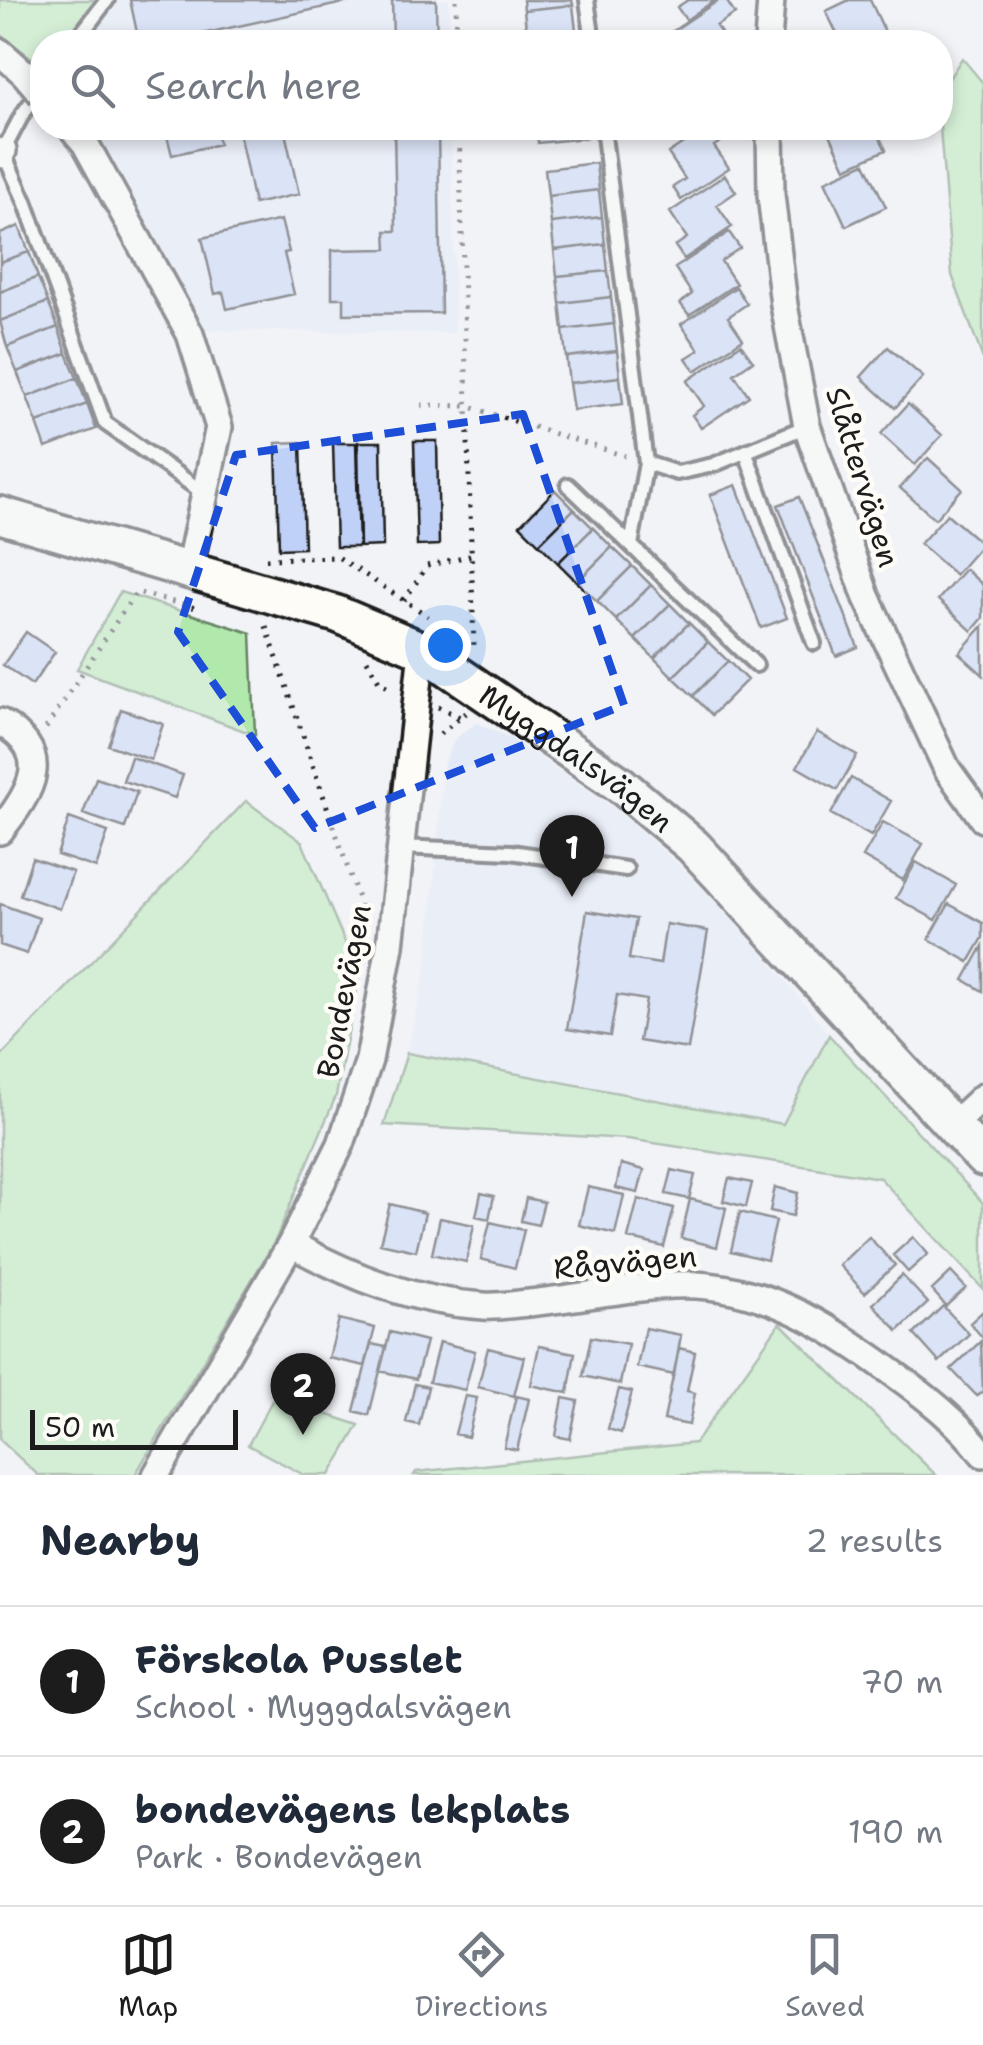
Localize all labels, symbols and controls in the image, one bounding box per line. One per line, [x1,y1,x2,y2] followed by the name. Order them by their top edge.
[30,30,953,140] search box
[65,58,120,113] icon: search
[145,60,362,111] text: Search here
[816,382,910,572] street label: Slåttervägen
[420,620,471,671] your location
[471,674,682,841] street label: Myggdalsvägen
[540,814,604,897] pin: 1
[307,901,381,1081] street label: Bondevägen
[552,1235,698,1289] street label: Rågvägen
[270,1352,336,1435] pin: 2
[30,1405,238,1450] scale bar
[45,1408,115,1446] text: 50 m
[40,1512,200,1568] text: Nearby
[806,1519,943,1562] text: 2 results
[135,1634,462,1685] text: Förskola Pusslet
[65,1660,80,1703] text: 1
[860,1660,943,1703] text: 70 m
[135,1685,512,1728] text: School · Myggdalsvägen
[135,1784,570,1835] text: bondevägens lekplats
[61,1810,84,1853] text: 2
[848,1810,943,1853] text: 190 m
[135,1835,422,1878] text: Park · Bondevägen
[118,1927,178,2025] tab: Map
[415,1927,548,2025] tab: Directions
[785,1927,865,2025] tab: Saved

